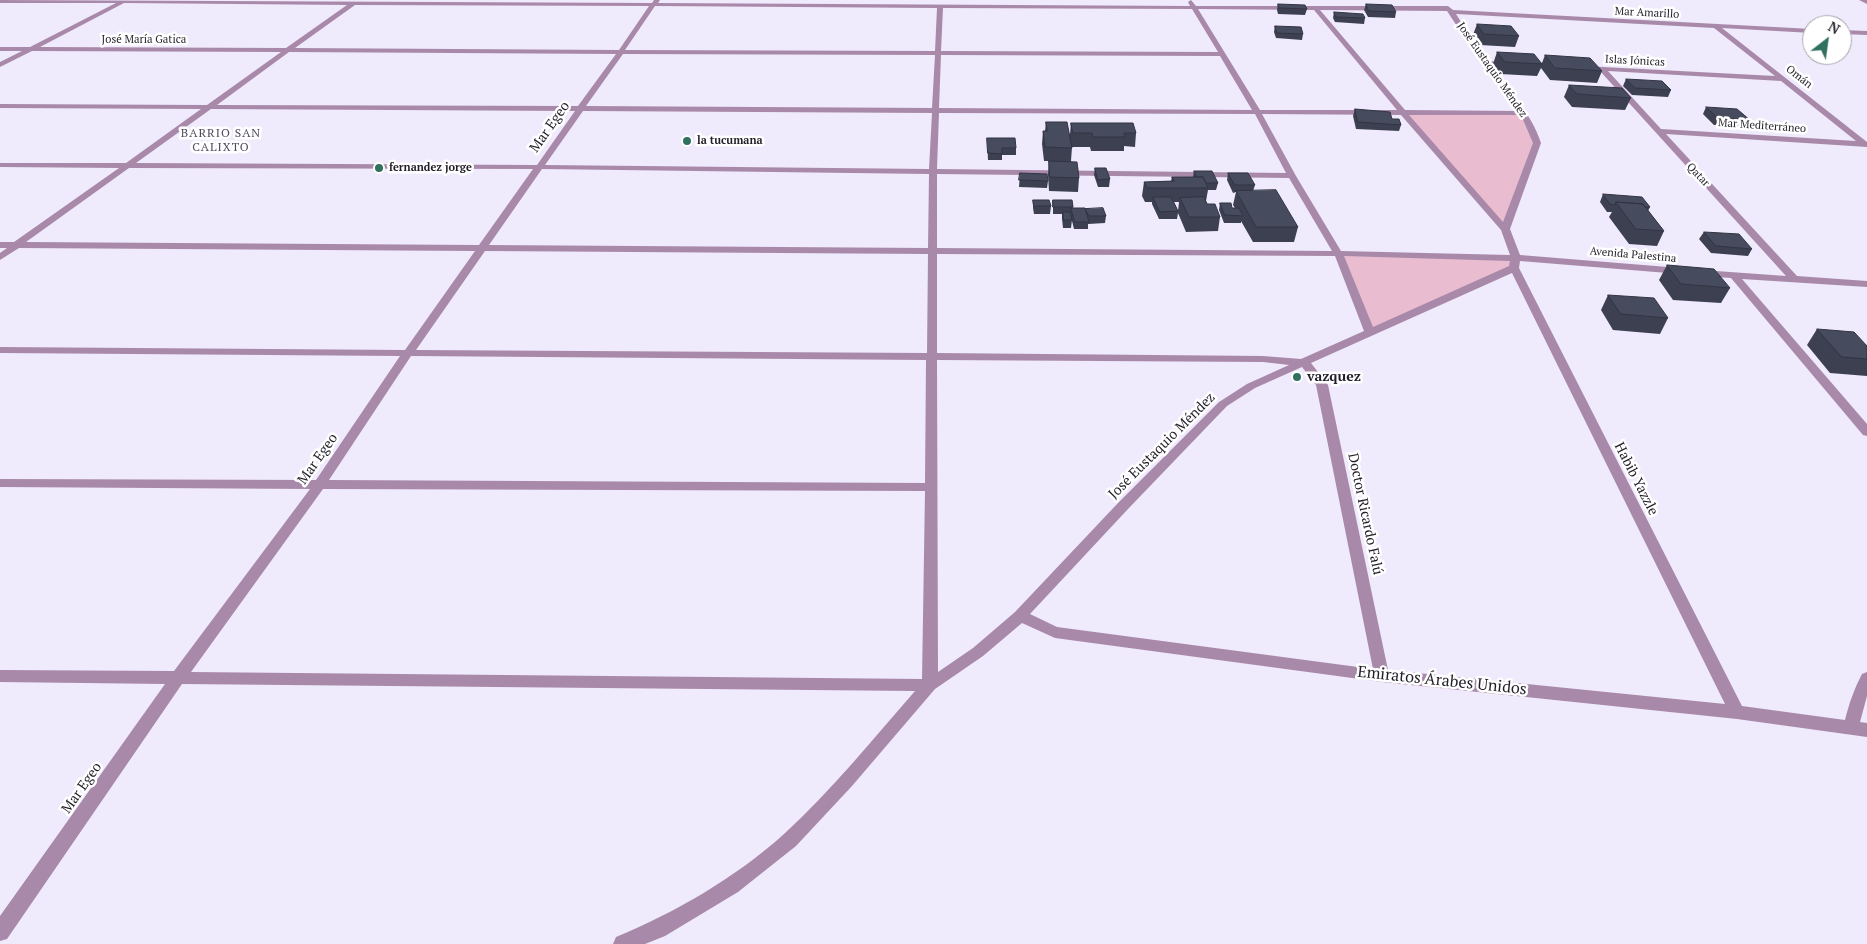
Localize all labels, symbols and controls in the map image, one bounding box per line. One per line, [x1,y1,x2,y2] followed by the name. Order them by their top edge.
[1614,5,1680,21] street label: Mar Amarillo
[1802,15,1852,65] north arrow
[1825,17,1844,38] text: N
[1454,20,1530,120] street label: José Eustaquio Méndez
[102,33,186,47] street label: José María Gatica
[1605,53,1665,69] street label: Islas Jónicas
[1783,63,1815,91] street label: Omán
[526,98,574,156] street label: Mar Egeo
[1718,116,1806,136] street label: Mar Mediterráneo
[180,127,262,155] district label: BARRIO SAN CALIXTO
[697,134,763,148] place label: la tucumana
[681,135,693,147] marker: la tucumana
[1684,160,1712,190] street label: Qatar
[389,161,472,175] place label: fernandez jorge
[373,162,385,174] marker: fernandez jorge
[1589,245,1677,265] street label: Avenida Palestina
[1307,369,1361,385] place label: vazquez
[1291,371,1303,383] marker: vazquez
[1105,389,1219,503] street label: José Eustaquio Méndez
[294,430,342,488] street label: Mar Egeo
[1610,440,1662,518] street label: Habib Yazzle
[1344,452,1386,576] street label: Doctor Ricardo Falú
[1356,663,1528,699] street label: Emiratos Árabes Unidos
[58,759,106,817] street label: Mar Egeo

